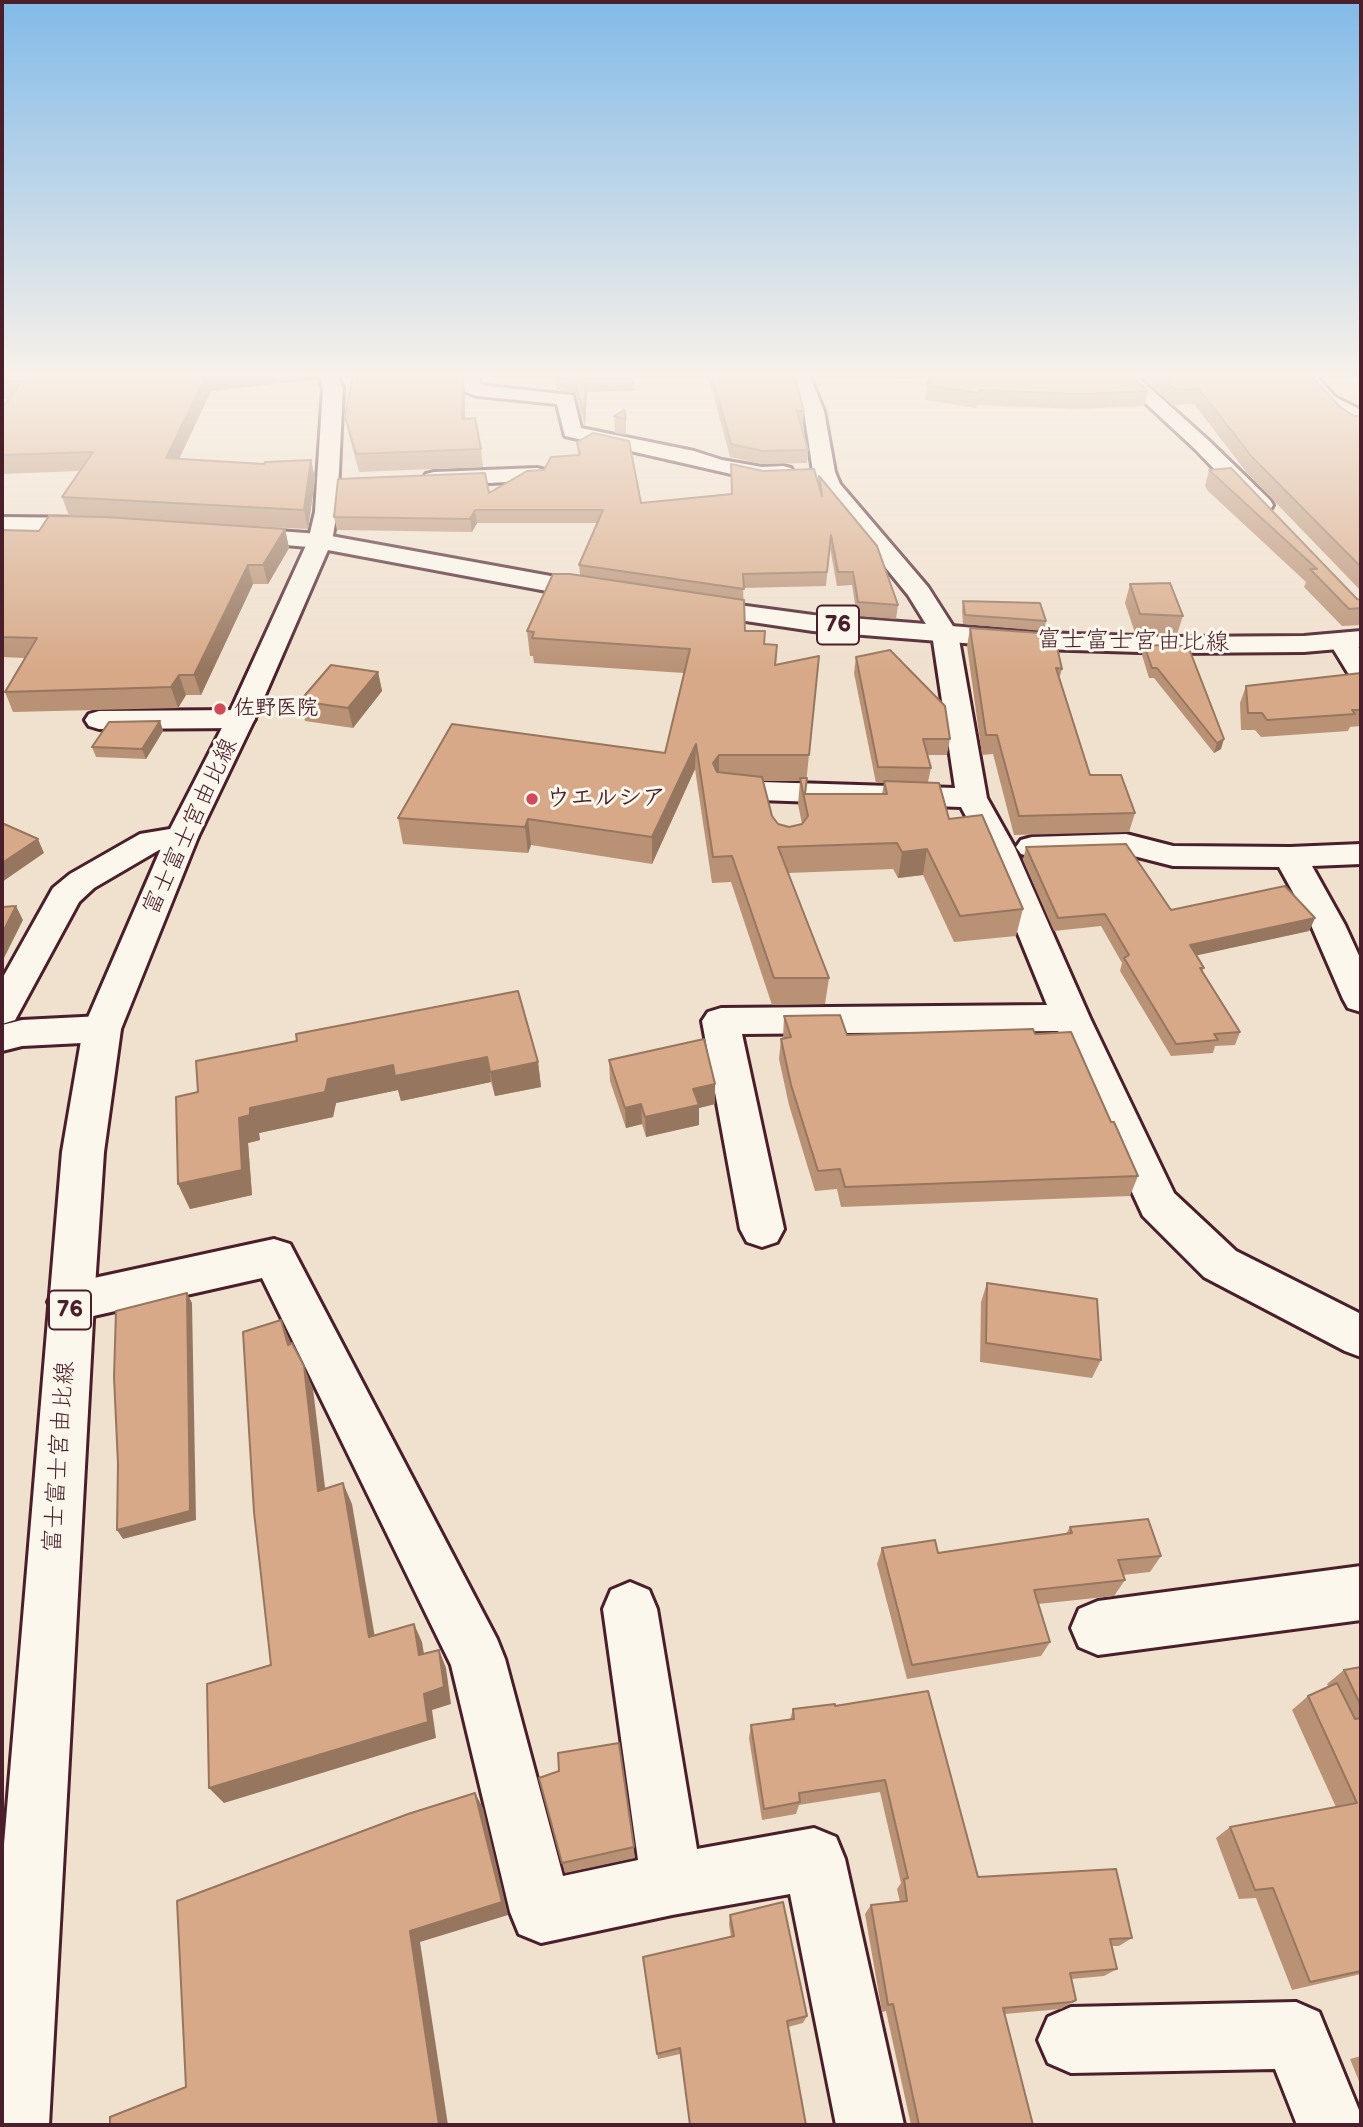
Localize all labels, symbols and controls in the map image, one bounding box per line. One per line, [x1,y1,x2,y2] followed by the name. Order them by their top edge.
[817,606,859,645] road number: 76
[1037,626,1229,658] street label: 富士富士宮由比線
[234,696,318,722] place label: 佐野医院
[212,701,228,717] marker: 佐野医院
[137,734,245,920] street label: 富士富士宮由比線
[546,785,666,813] place label: ウエルシア
[524,791,540,807] marker: ウエルシア
[49,1290,91,1330] road number: 76
[39,1360,81,1554] street label: 富士富士宮由比線

